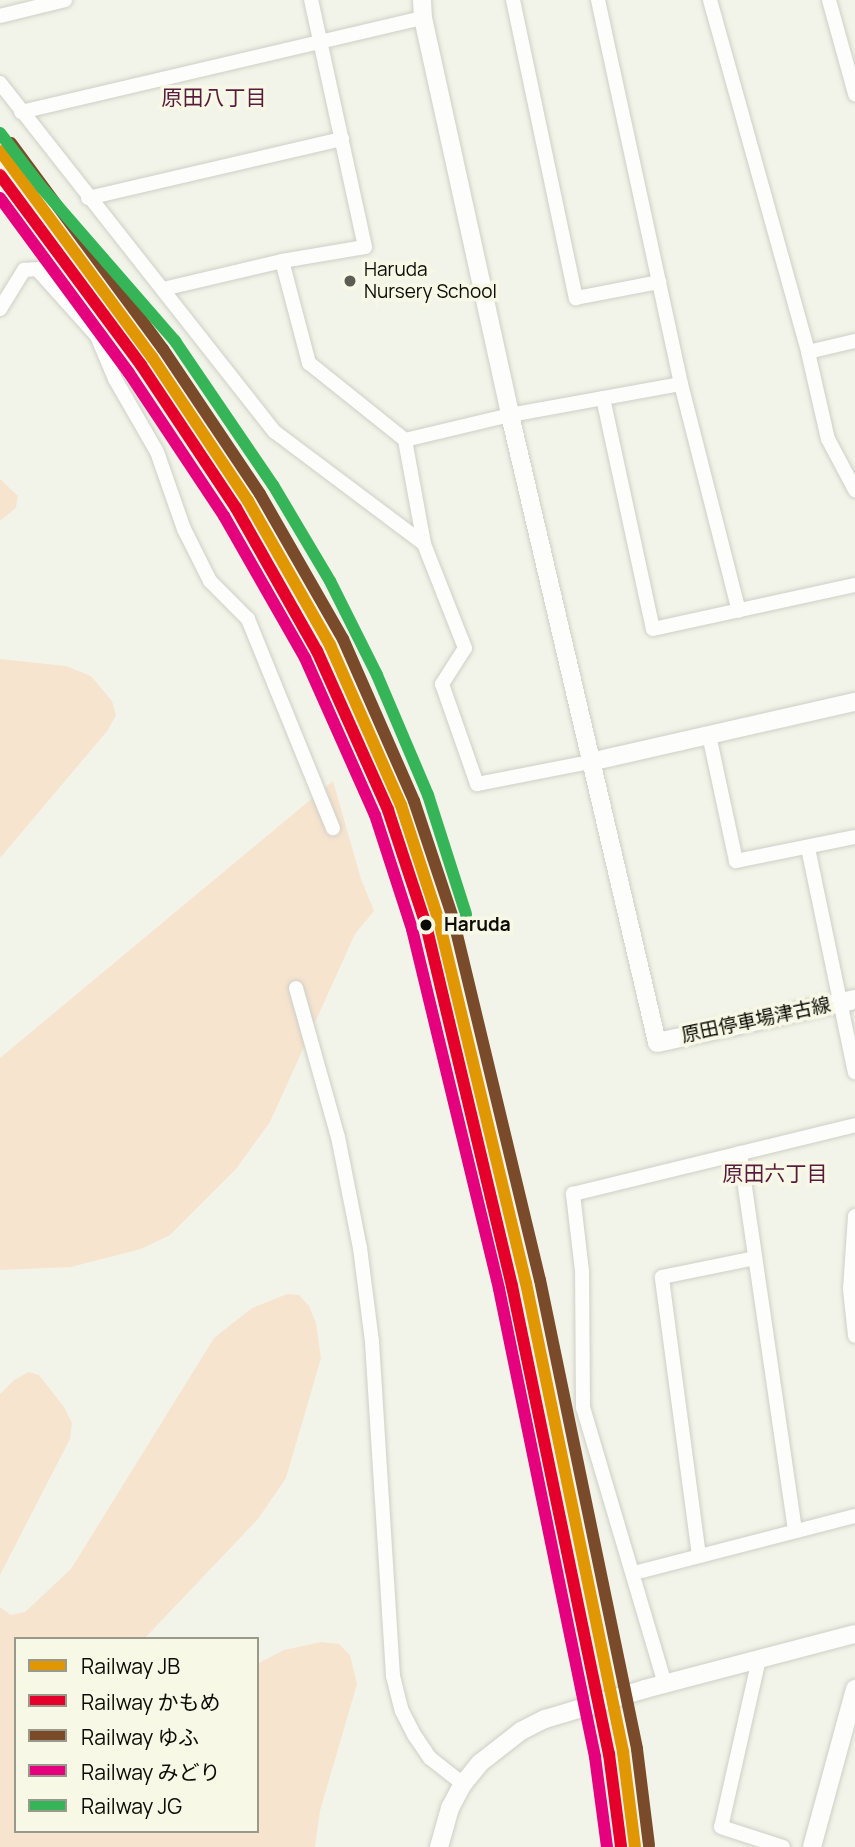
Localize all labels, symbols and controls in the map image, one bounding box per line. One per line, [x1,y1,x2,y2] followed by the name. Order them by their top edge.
[162,84,266,110] district label: 原田八丁目
[364,259,497,303] place label: Haruda Nursery School
[342,273,358,289] marker: Haruda Nursery School
[414,913,438,937] marker: Haruda
[444,914,511,936] place label: Haruda
[679,993,833,1047] street label: 原田停車場津古線
[723,1160,827,1186] district label: 原田六丁目
[14,1637,259,1833] legend
[81,1652,180,1680] text: Railway JB
[81,1688,221,1716] text: Railway かもめ
[81,1723,199,1751] text: Railway ゆふ
[81,1758,221,1786] text: Railway みどり
[81,1792,182,1820] text: Railway JG

